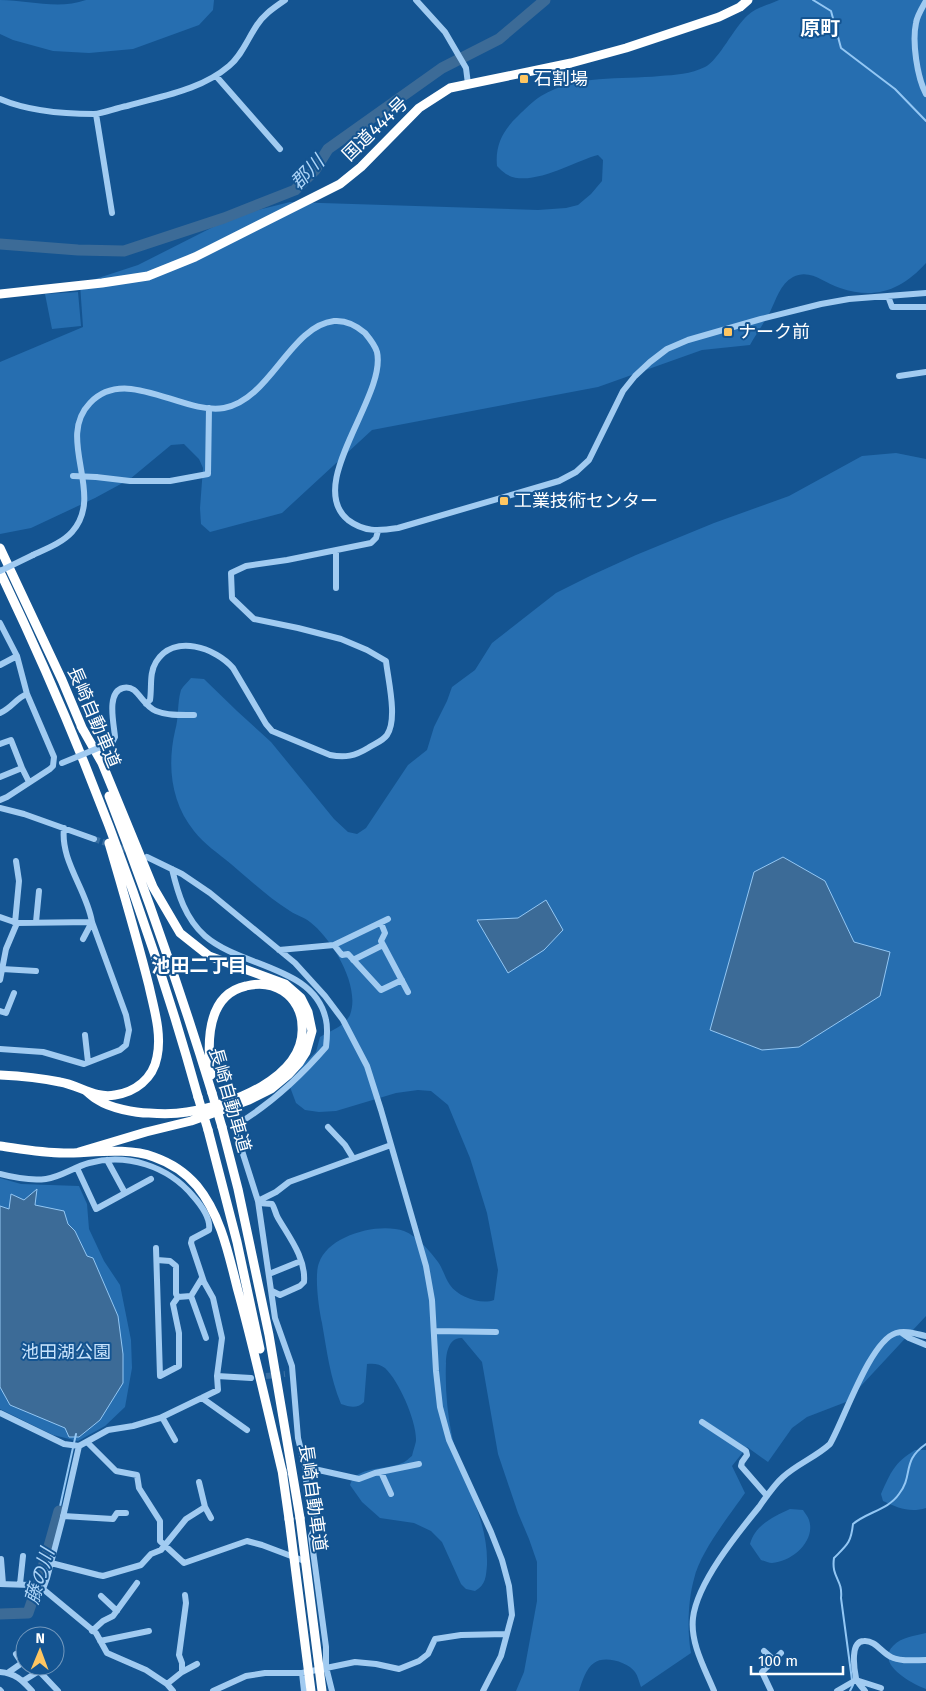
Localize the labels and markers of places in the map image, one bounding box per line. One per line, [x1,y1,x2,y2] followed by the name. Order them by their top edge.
[534,68,588,90] place label: 石割場
[518,73,530,85] marker: 石割場
[738,321,810,343] place label: ナーク前
[722,326,734,338] marker: ナーク前
[514,490,658,512] place label: 工業技術センター
[498,495,510,507] marker: 工業技術センター

